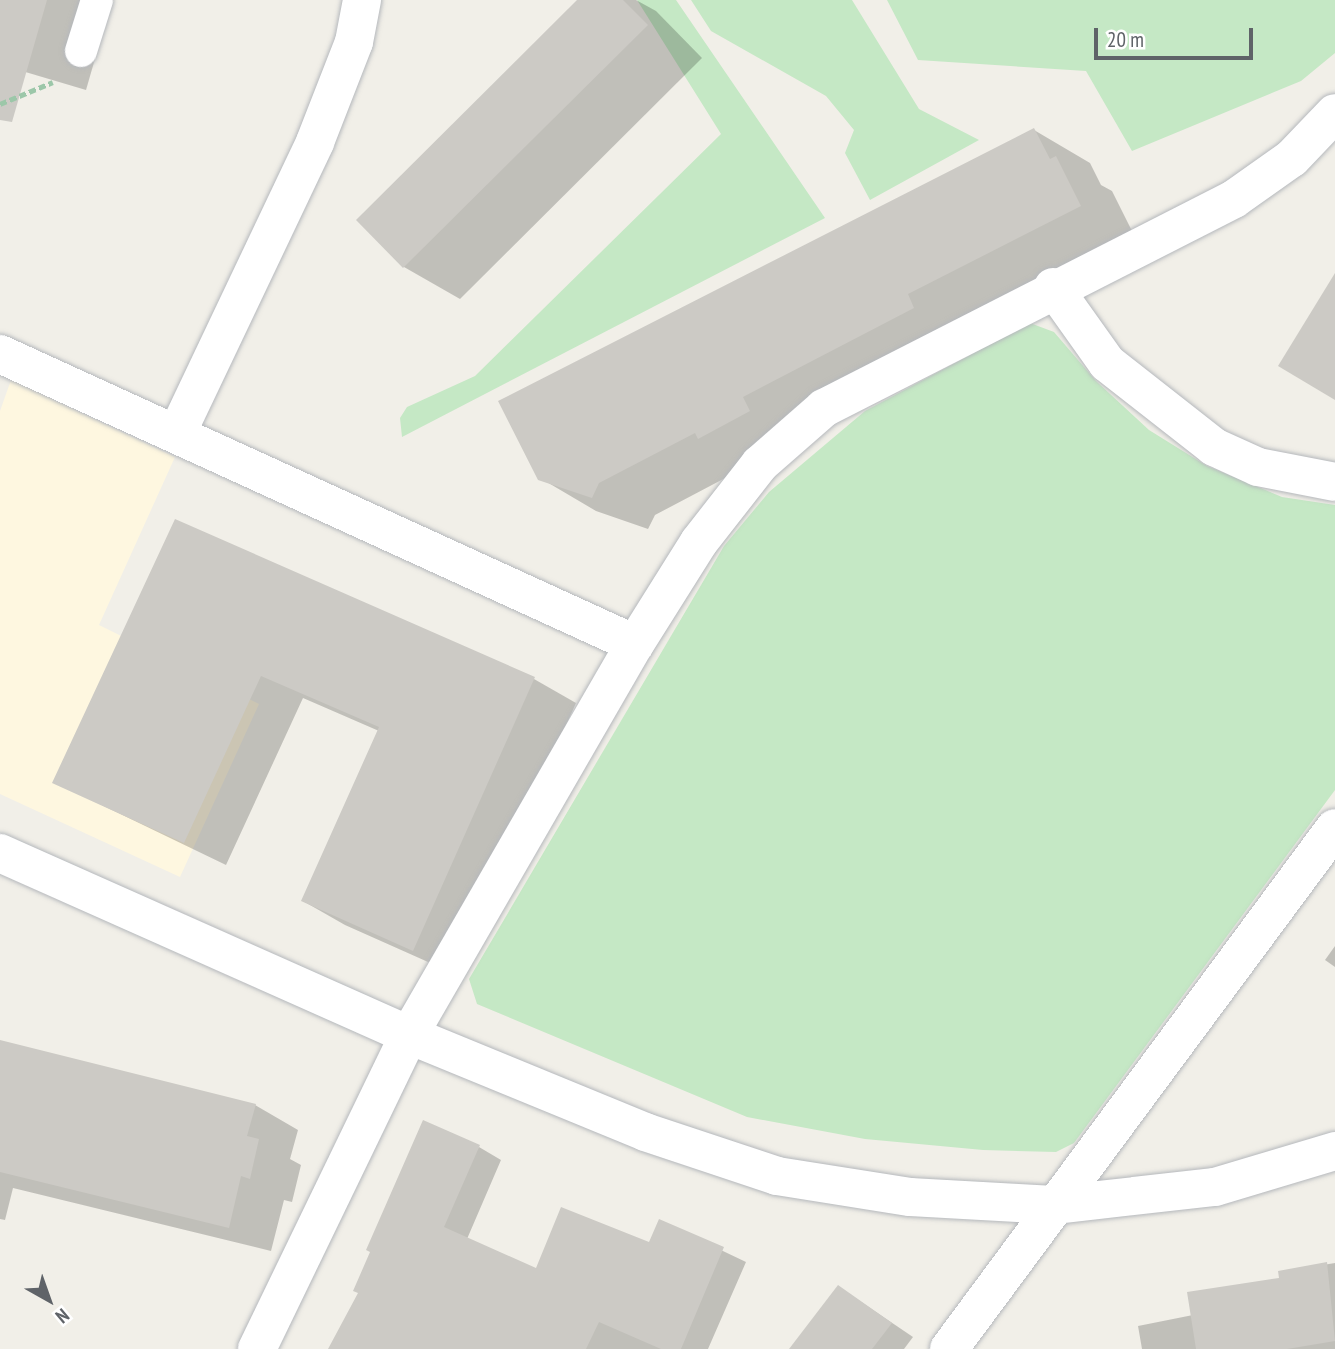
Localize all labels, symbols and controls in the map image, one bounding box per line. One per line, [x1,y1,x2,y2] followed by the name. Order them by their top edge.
[1097,14,1256,58] scale bar
[1107,26,1144,53] text: 20 m
[14,1265,84,1335] north arrow
[51,1304,74,1329] text: N

